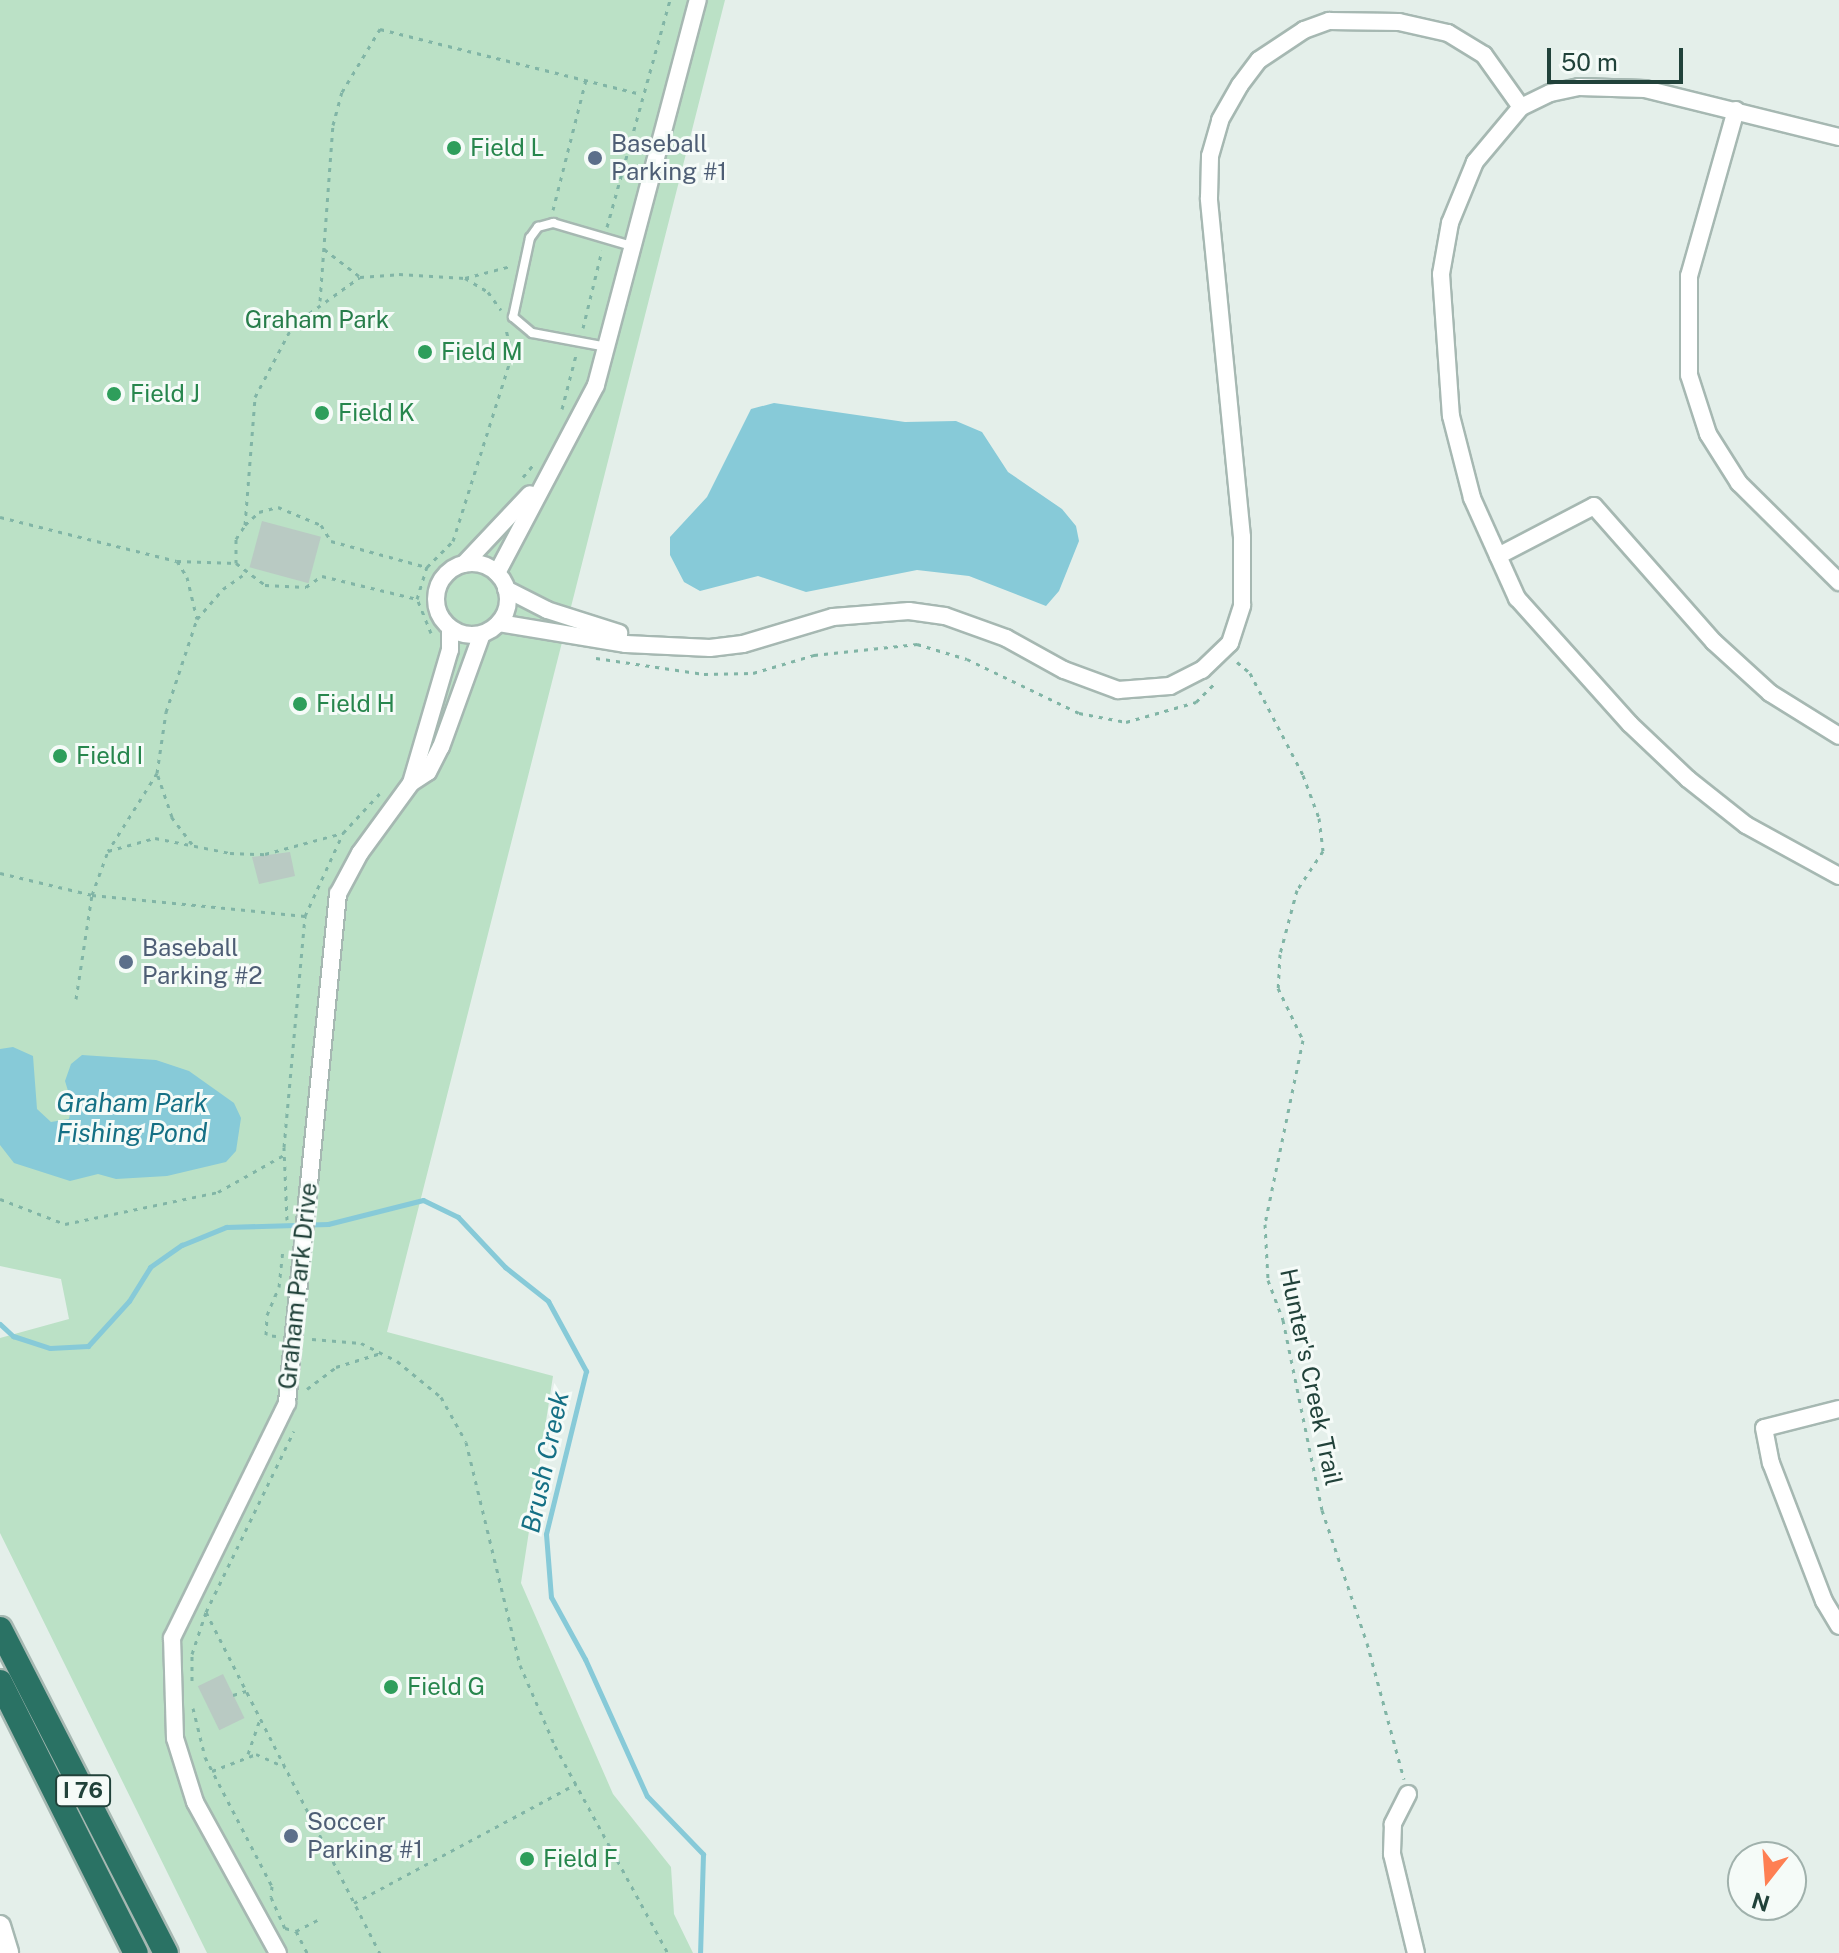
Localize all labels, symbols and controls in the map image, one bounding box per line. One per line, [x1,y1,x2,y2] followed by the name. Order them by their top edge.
[1551,32,1687,82] scale bar
[1561,48,1618,76] text: 50 m
[611,130,727,186] place label: Baseball Parking #1
[470,134,544,162] place label: Field L
[445,139,463,157] marker: Field L
[586,149,604,167] marker: Baseball Parking #1
[245,306,389,334] park label: Graham Park
[441,338,523,366] place label: Field M
[416,343,434,361] marker: Field M
[130,380,200,408] place label: Field J
[105,385,123,403] marker: Field J
[338,399,415,427] place label: Field K
[313,404,331,422] marker: Field K
[316,690,395,718] place label: Field H
[291,695,309,713] marker: Field H
[76,742,143,770] place label: Field I
[51,747,69,765] marker: Field I
[142,934,263,990] place label: Baseball Parking #2
[117,953,135,971] marker: Baseball Parking #2
[56,1087,208,1148] water label: Graham Park Fishing Pond
[273,1181,323,1391] street label: Graham Park Drive
[1274,1266,1348,1488] street label: Hunter's Creek Trail
[515,1388,575,1536] water label: Brush Creek
[407,1673,485,1701] place label: Field G
[382,1678,400,1696] marker: Field G
[55,1773,111,1809] road number: I 76
[307,1808,423,1864] place label: Soccer Parking #1
[282,1827,300,1845] marker: Soccer Parking #1
[1727,1841,1807,1921] north arrow
[543,1845,618,1873] place label: Field F
[518,1850,536,1868] marker: Field F
[1749,1887,1773,1917] text: N

